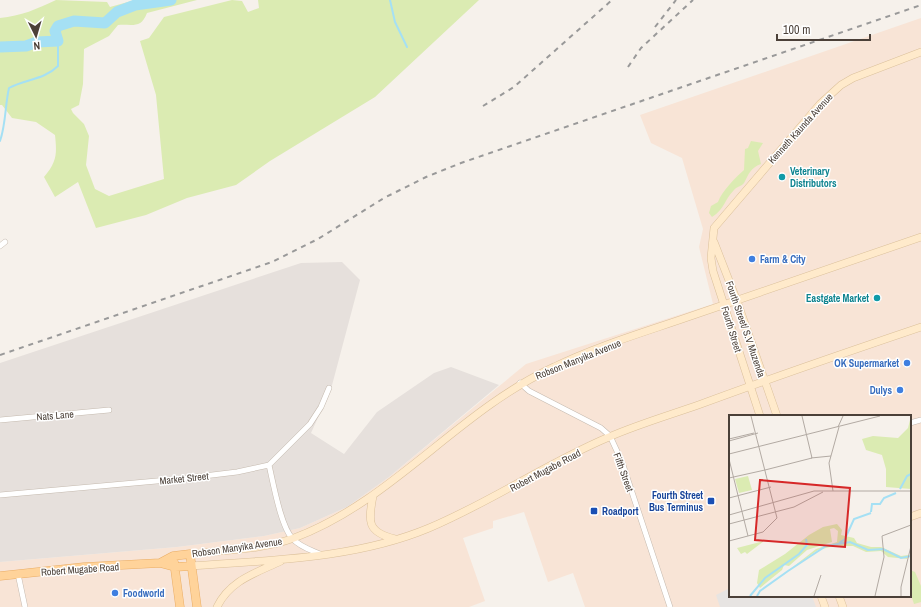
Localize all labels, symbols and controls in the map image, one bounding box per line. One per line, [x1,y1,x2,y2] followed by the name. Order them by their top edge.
[16,16,56,56] north arrow
[777,16,870,42] scale bar
[783,22,810,38] text: 100 m
[33,39,41,53] text: N
[765,90,836,166] street label: Kenneth Kaunda Avenue
[790,165,837,190] place label: Veterinary Distributors
[777,172,787,182] marker: Veterinary Distributors
[760,253,806,266] place label: Farm & City
[747,254,757,264] marker: Farm & City
[723,279,768,380] street label: Fourth Street/ S.V Muzenda
[806,292,869,305] place label: Eastgate Market
[872,293,882,303] marker: Eastgate Market
[718,305,745,354] street label: Fourth Street
[534,336,623,383] street label: Robson Manyika Avenue
[834,357,899,370] place label: OK Supermarket
[902,358,912,368] marker: OK Supermarket
[870,384,892,397] place label: Dulys
[895,385,905,395] marker: Dulys
[36,407,75,424] street label: Nats Lane
[729,415,911,597] inset map
[508,446,583,495] street label: Robert Mugabe Road
[610,451,637,494] street label: Fifth Street
[159,469,210,488] street label: Market Street
[649,489,703,514] place label: Fourth Street Bus Terminus
[706,496,716,506] marker: Fourth Street Bus Terminus
[602,505,639,518] place label: Roadport
[589,506,599,516] marker: Roadport
[191,535,283,560] street label: Robson Manyika Avenue
[40,560,120,579] street label: Robert Mugabe Road
[123,587,165,600] place label: Foodworld
[110,588,120,598] marker: Foodworld

